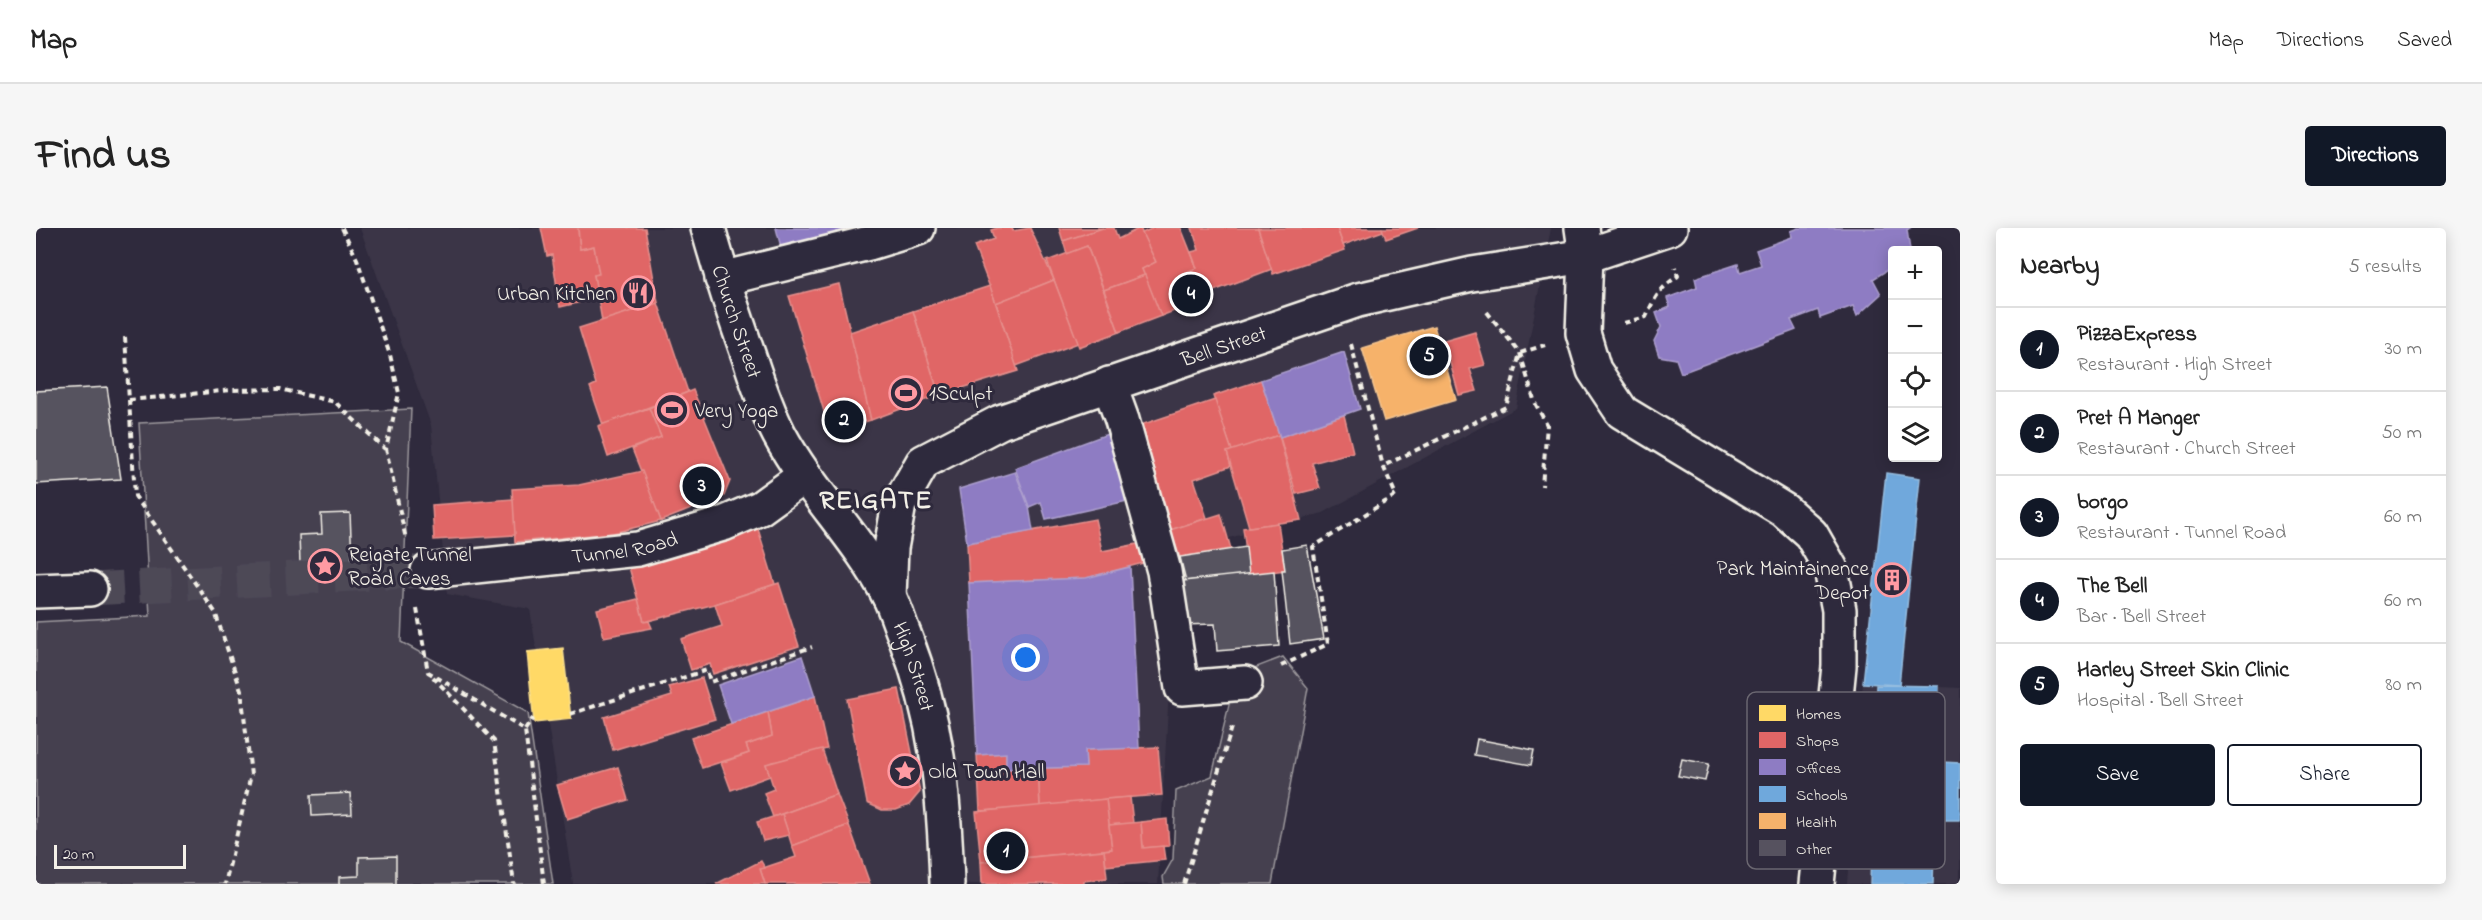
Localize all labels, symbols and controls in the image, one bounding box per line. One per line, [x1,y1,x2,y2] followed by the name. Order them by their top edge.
[30,21,77,62] text: Map
[2208,26,2244,56] text: Map
[2277,26,2364,56] text: Directions
[2397,26,2452,56] text: Saved
[36,126,171,187] text: Find us
[2305,126,2446,186] button: Directions
[1888,246,1942,462] map controls
[1888,246,1942,300] button: +
[2020,248,2099,286] text: Nearby
[2349,253,2422,282] text: 5 results
[703,262,768,383] street label: Church Street
[1172,272,1210,316] pin: 4
[620,275,656,311] restaurant icon: Urban Kitchen
[497,280,615,310] place label: Urban Kitchen
[1888,300,1942,354] button: −
[1176,319,1271,377] street label: Bell Street
[2077,319,2197,351] text: PizzaExpress
[1410,334,1448,378] pin: 5
[2036,335,2043,364] text: 1
[2385,335,2422,364] text: 30 m
[2077,351,2272,380] text: Restaurant · High Street
[1888,354,1942,408] button: locate
[888,375,924,411] sports icon: 1Sculpt
[929,380,992,410] place label: 1Sculpt
[654,392,690,428] sports icon: Very Yoga
[694,397,778,429] place label: Very Yoga
[824,398,864,442] pin: 2
[2077,403,2200,435] text: Pret A Manger
[1888,408,1942,462] button: layers
[2035,419,2044,448] text: 2
[2381,419,2422,448] text: 50 m
[2077,435,2296,464] text: Restaurant · Church Street
[682,464,722,508] pin: 3
[819,482,933,521] district label: REIGATE
[2077,487,2128,519] text: borgo
[2035,503,2044,532] text: 3
[2384,503,2422,532] text: 60 m
[2077,519,2286,548] text: Restaurant · Tunnel Road
[570,525,682,573] street label: Tunnel Road
[348,541,472,595] place label: Reigate Tunnel Road Caves
[307,548,343,584] place icon: Reigate Tunnel Road Caves
[1717,555,1870,609] place label: Park Maintainence Depot
[1874,562,1910,598] building icon: Park Maintainence Depot
[2077,571,2147,603] text: The Bell
[2035,587,2044,616] text: 4
[2384,587,2422,616] text: 60 m
[2077,603,2206,632] text: Bar · Bell Street
[884,618,941,715] street label: High Street
[1011,643,1040,672] your location
[2077,655,2289,687] text: Harley Street Skin Clinic
[2034,671,2045,700] text: 5
[2385,671,2422,700] text: 80 m
[2077,687,2243,716] text: Hospital · Bell Street
[1747,692,1945,869] legend
[1796,703,1841,727] text: Homes
[1796,730,1839,754] text: Shops
[2020,744,2215,806] button: Save
[2227,744,2422,806] button: Share
[887,753,923,789] place icon: Old Town Hall
[1796,757,1841,781] text: Offices
[928,758,1044,788] place label: Old Town Hall
[1796,784,1848,808] text: Schools
[1796,811,1837,835] text: Health
[986,828,1026,874] pin: 1
[1796,838,1832,862] text: Other
[54,842,186,870] scale bar
[63,843,94,867] text: 20 m

